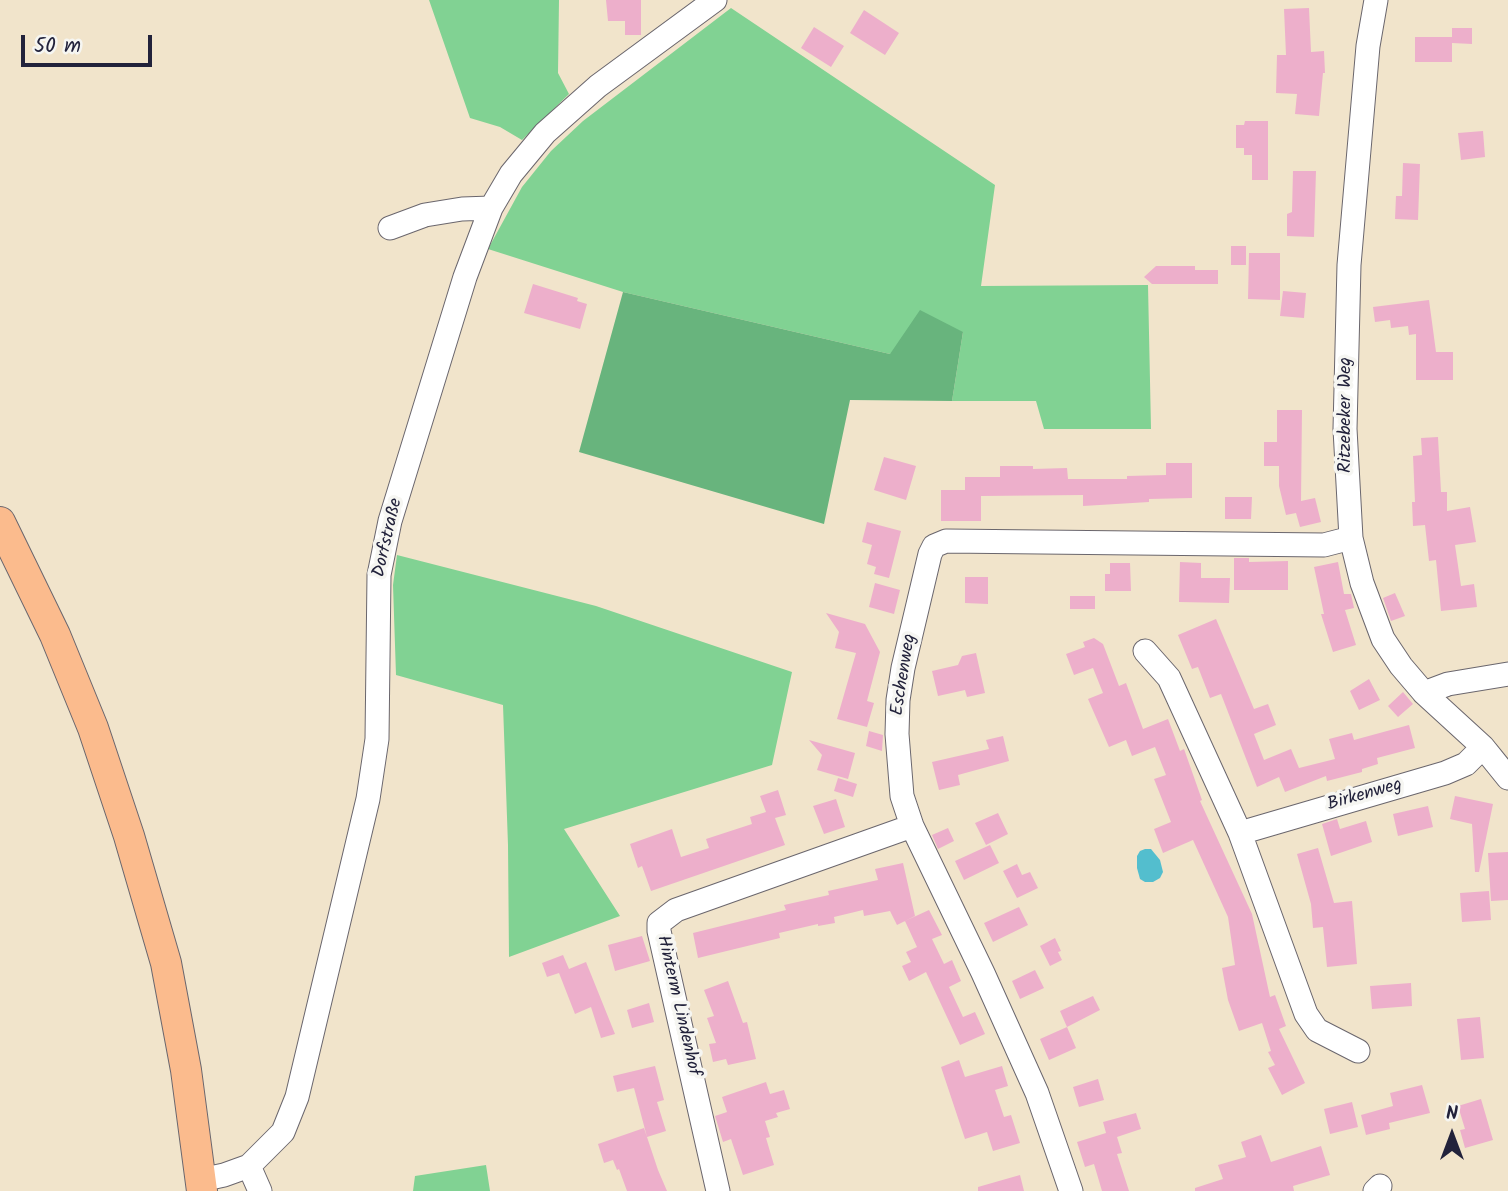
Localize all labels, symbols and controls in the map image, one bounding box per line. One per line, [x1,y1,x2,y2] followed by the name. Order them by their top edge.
[24,21,156,65] scale bar
[34,30,81,63] text: 50 m
[1336,357,1358,473] street label: Ritzebeker Weg
[369,497,409,579] street label: Dorfstraße
[888,633,922,717] street label: Eschenweg
[1325,775,1405,817] street label: Birkenweg
[650,934,704,1078] street label: Hinterm Lindenhof
[1446,1099,1458,1129] text: N
[1417,1100,1487,1170] north arrow

